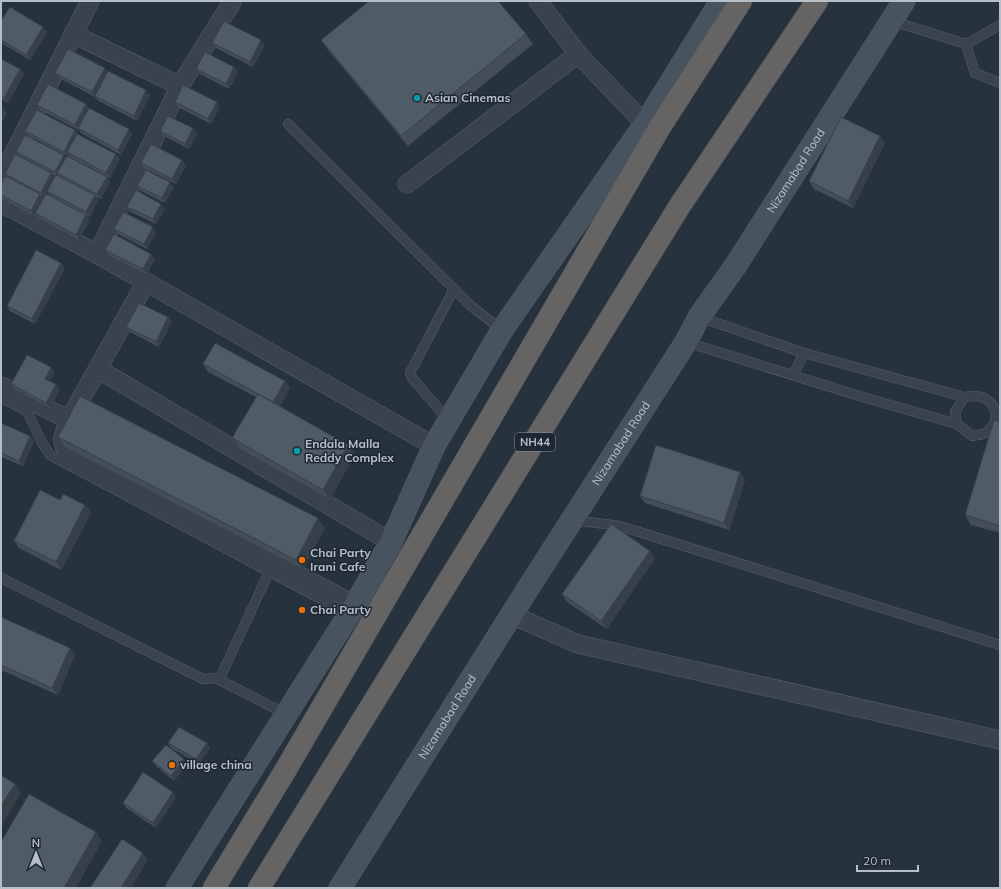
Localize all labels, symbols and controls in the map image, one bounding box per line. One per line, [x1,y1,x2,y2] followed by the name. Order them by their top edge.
[425,90,510,105] place label: Asian Cinemas
[412,93,422,103] marker: Asian Cinemas
[763,126,828,216] street label: Nizamabad Road
[588,398,653,488] street label: Nizamabad Road
[515,433,555,451] road number: NH44
[305,436,394,465] place label: Endala Malla Reddy Complex
[292,446,302,456] marker: Endala Malla Reddy Complex
[310,545,371,574] place label: Chai Party Irani Cafe
[297,555,307,565] marker: Chai Party Irani Cafe
[310,602,371,617] place label: Chai Party
[297,605,307,615] marker: Chai Party
[415,672,479,762] street label: Nizamabad Road
[179,757,252,772] place label: village china
[167,760,177,770] marker: village china
[16,833,56,873] north arrow
[32,836,40,850] text: N
[857,847,918,873] scale bar
[863,853,891,868] text: 20 m

